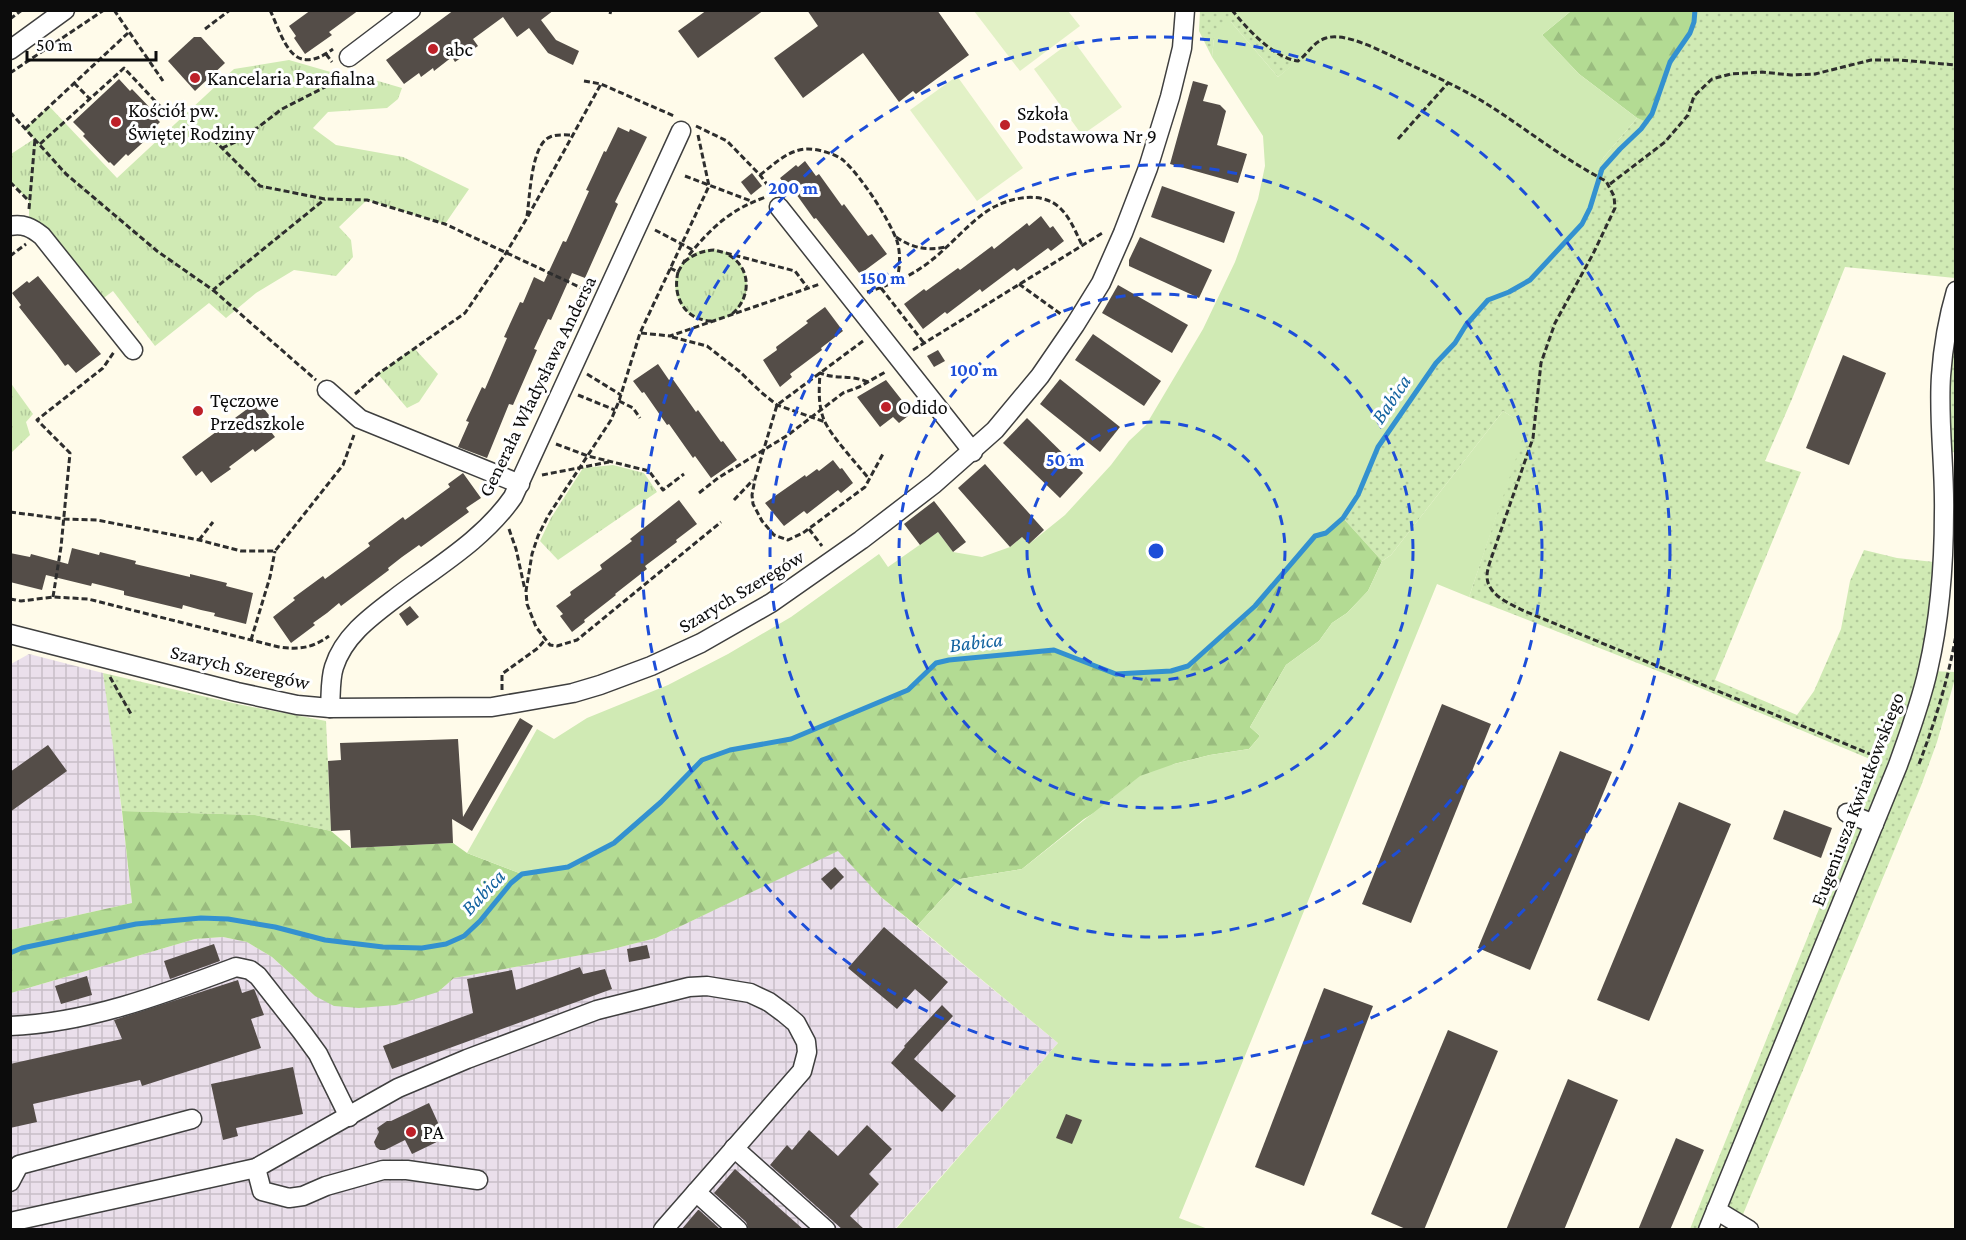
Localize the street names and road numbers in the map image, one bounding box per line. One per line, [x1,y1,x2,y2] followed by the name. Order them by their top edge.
[474,272,601,500] street label: Generała Władysława Andersa
[674,545,808,638] street label: Szarych Szeregów
[168,640,312,695] street label: Szarych Szeregów
[1806,689,1909,909] street label: Eugeniusza Kwiatkowskiego

